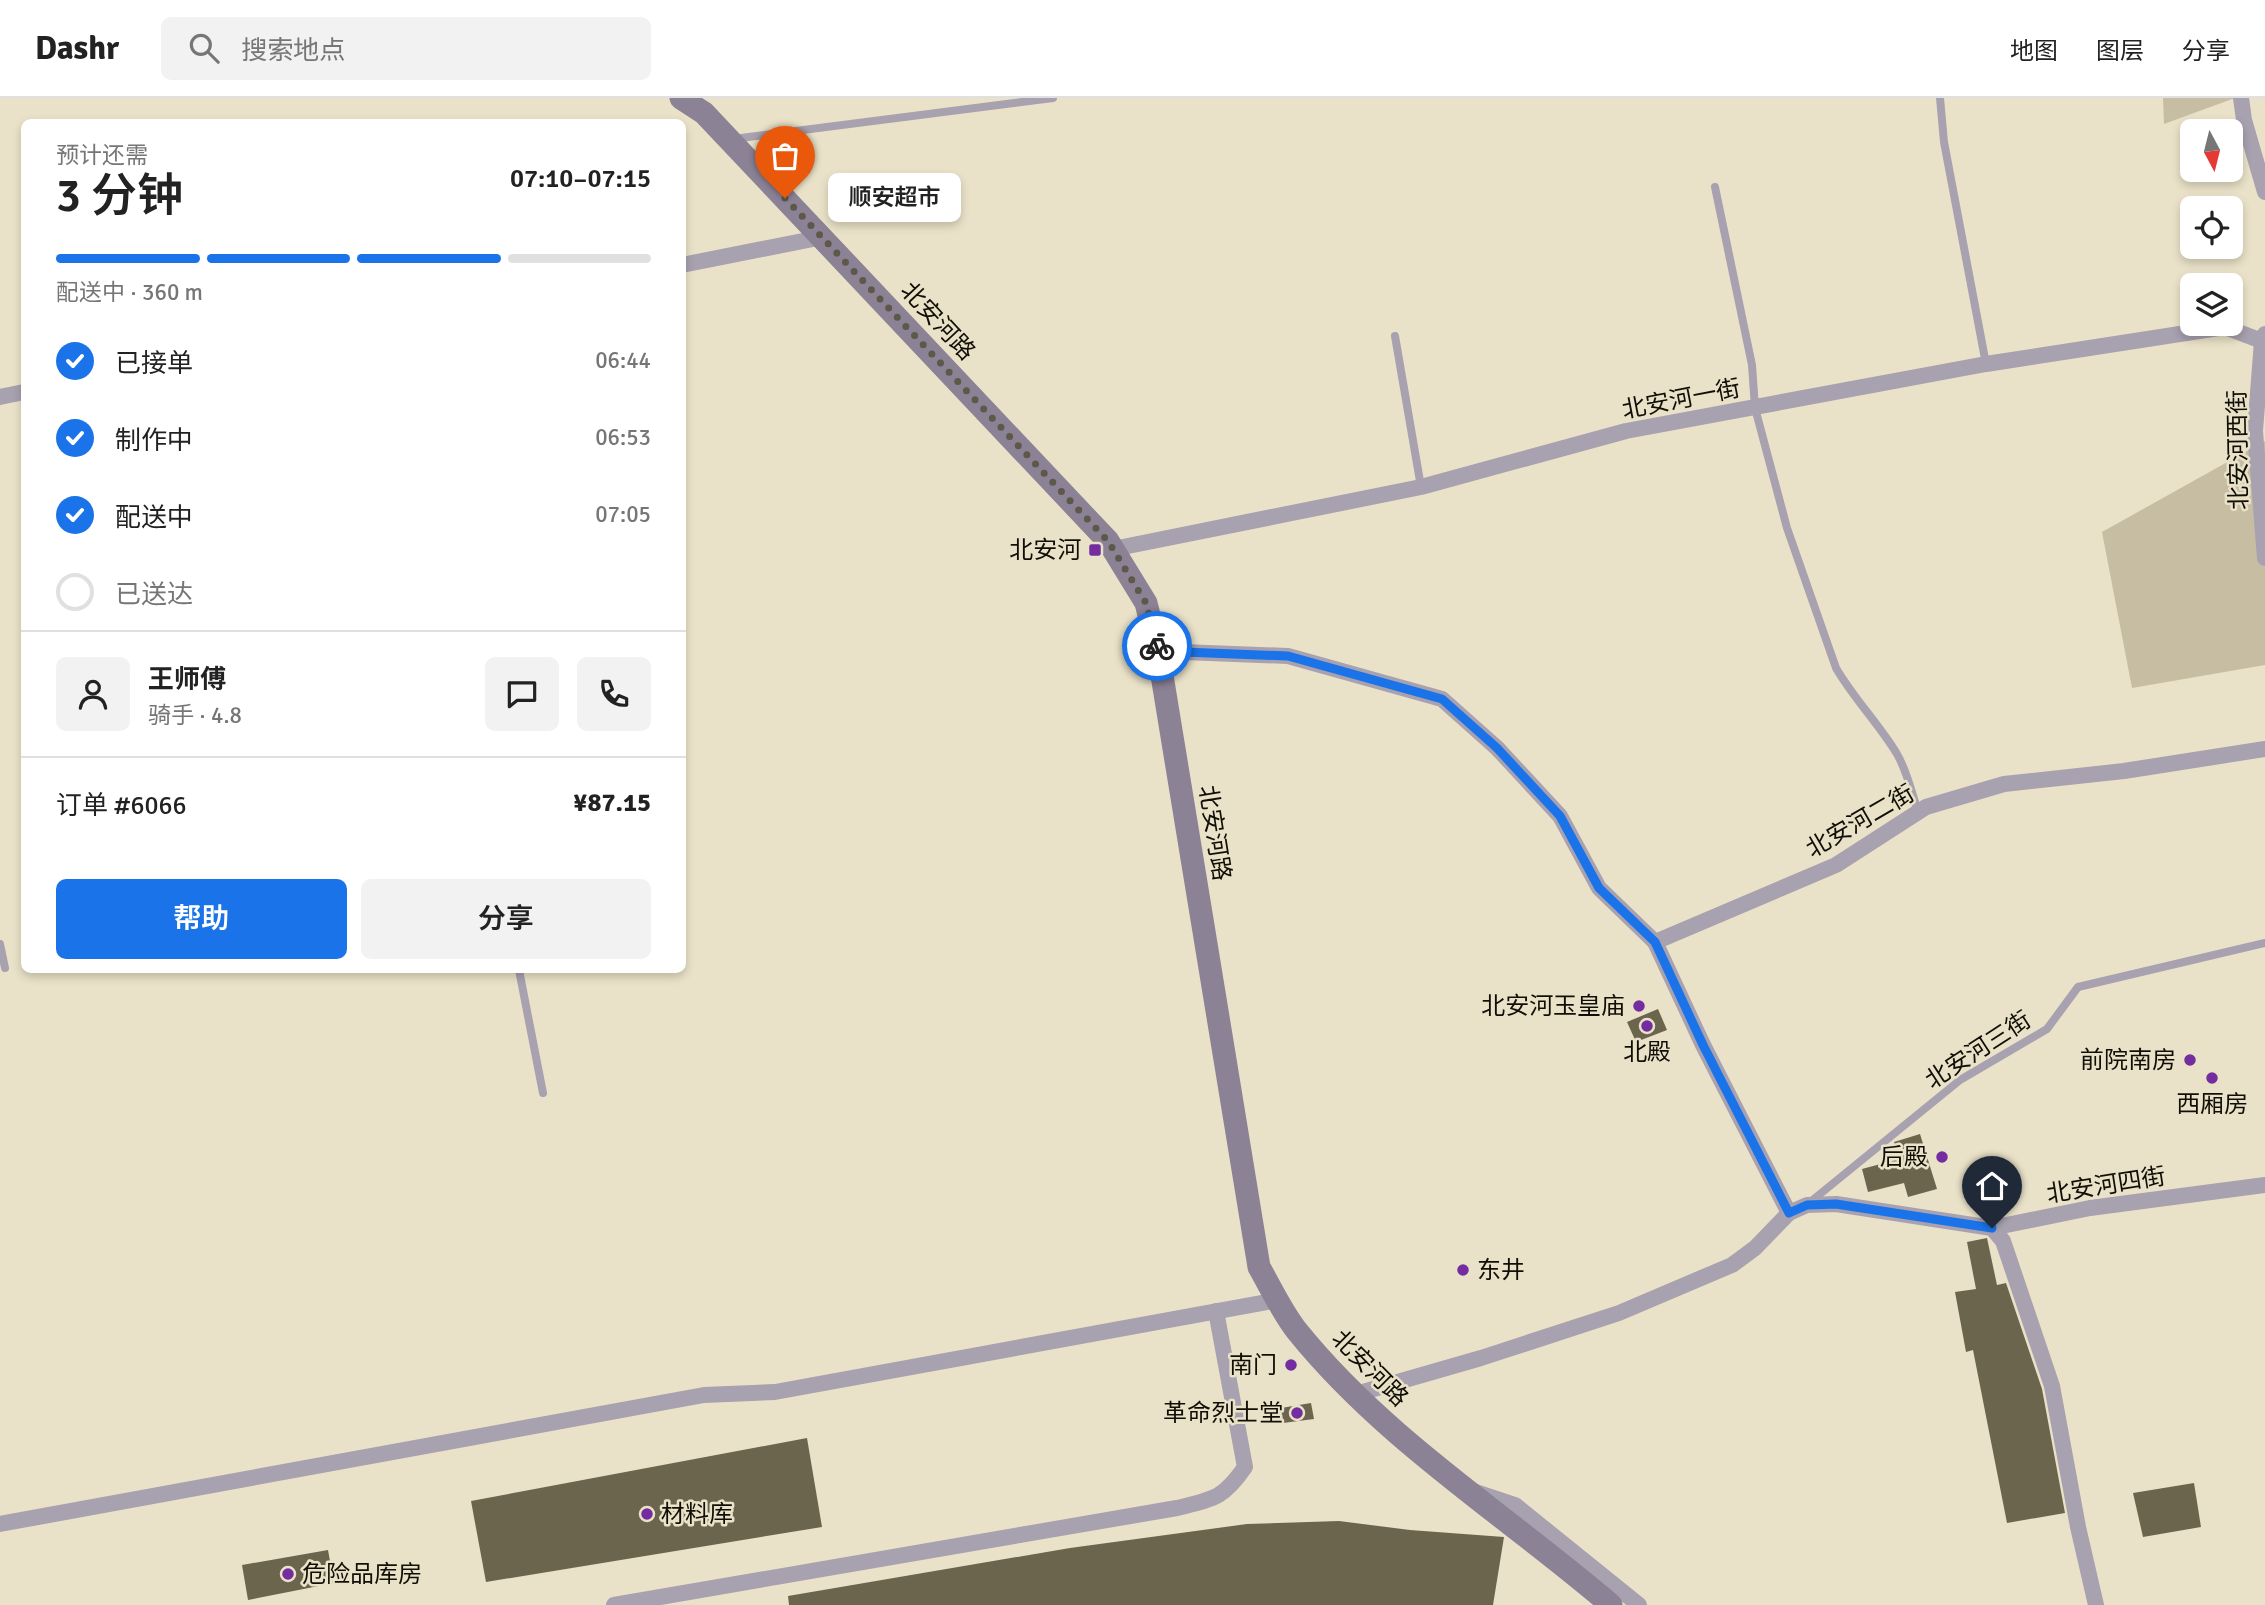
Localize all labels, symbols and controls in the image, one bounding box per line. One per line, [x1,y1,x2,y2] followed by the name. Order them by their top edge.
[161,17,651,80] search box
[35,28,119,69] text: Dashr
[185,29,223,67] icon: search
[241,35,345,67] text: 搜索地点
[2010,36,2058,66] text: 地图
[2096,36,2144,66] text: 图层
[2182,36,2230,66] text: 分享
[2180,119,2244,182] north arrow
[2180,119,2243,336] map controls
[755,126,815,198] pin
[766,137,804,175] icon: bag
[56,141,148,170] text: 预计还需
[510,163,651,195] text: 07:10–07:15
[56,168,183,224] text: 3 分钟
[827,174,960,222] callout: 顺安超市
[849,183,941,212] text: 顺安超市
[2180,196,2243,259] button: locate
[2180,273,2243,336] button: layers
[894,276,982,366] street label: 北安河路
[56,278,203,307] text: 配送中 · 360 m
[56,342,94,380] icon: check
[595,346,651,375] text: 06:44
[115,348,193,380] text: 已接单
[1619,373,1743,425] street label: 北安河一街
[2222,390,2254,510] street label: 北安河西街
[56,419,94,457] icon: check
[595,423,651,452] text: 06:53
[115,425,193,457] text: 制作中
[56,496,94,534] icon: check
[595,500,651,529] text: 07:05
[115,502,193,534] text: 配送中
[1009,535,1081,565] place label: 北安河
[1087,542,1103,558] marker: 北安河
[115,579,193,611] text: 已送达
[1122,611,1192,681] courier
[1138,627,1176,665] icon: bike
[56,657,130,731] button: person
[485,657,559,731] button: chat
[577,657,651,731] button: phone
[148,664,226,696] text: 王师傅
[148,701,242,730] text: 骑手 · 4.8
[1801,778,1919,864] street label: 北安河二街
[1193,783,1237,883] street label: 北安河路
[573,787,651,819] text: ¥87.15
[56,790,187,822] text: 订单 #6066
[56,879,347,959] button: 帮助
[361,879,651,959] button: 分享
[1481,991,1625,1021] place label: 北安河玉皇庙
[1631,998,1647,1014] marker: 北安河玉皇庙
[1920,1005,2036,1095] street label: 北安河三街
[1639,1018,1655,1034] marker: 北殿
[1623,1037,1671,1067] place label: 北殿
[2080,1045,2176,1075] place label: 前院南房
[2182,1052,2198,1068] marker: 前院南房
[2204,1070,2220,1086] marker: 西厢房
[2176,1089,2248,1119] place label: 西厢房
[1880,1142,1928,1172] place label: 后殿
[1934,1149,1950,1165] marker: 后殿
[1962,1156,2022,1228] pin
[2044,1161,2168,1209] street label: 北安河四街
[1973,1167,2011,1205] icon: home
[1477,1255,1525,1285] place label: 东井
[1455,1262,1471,1278] marker: 东井
[1325,1323,1415,1413] street label: 北安河路
[1229,1350,1277,1380] place label: 南门
[1283,1357,1299,1373] marker: 南门
[1163,1398,1283,1428] place label: 革命烈士堂
[1289,1405,1305,1421] marker: 革命烈士堂
[661,1499,733,1529] place label: 材料库
[639,1506,655,1522] marker: 材料库
[302,1559,422,1589] place label: 危险品库房
[280,1566,296,1582] marker: 危险品库房

